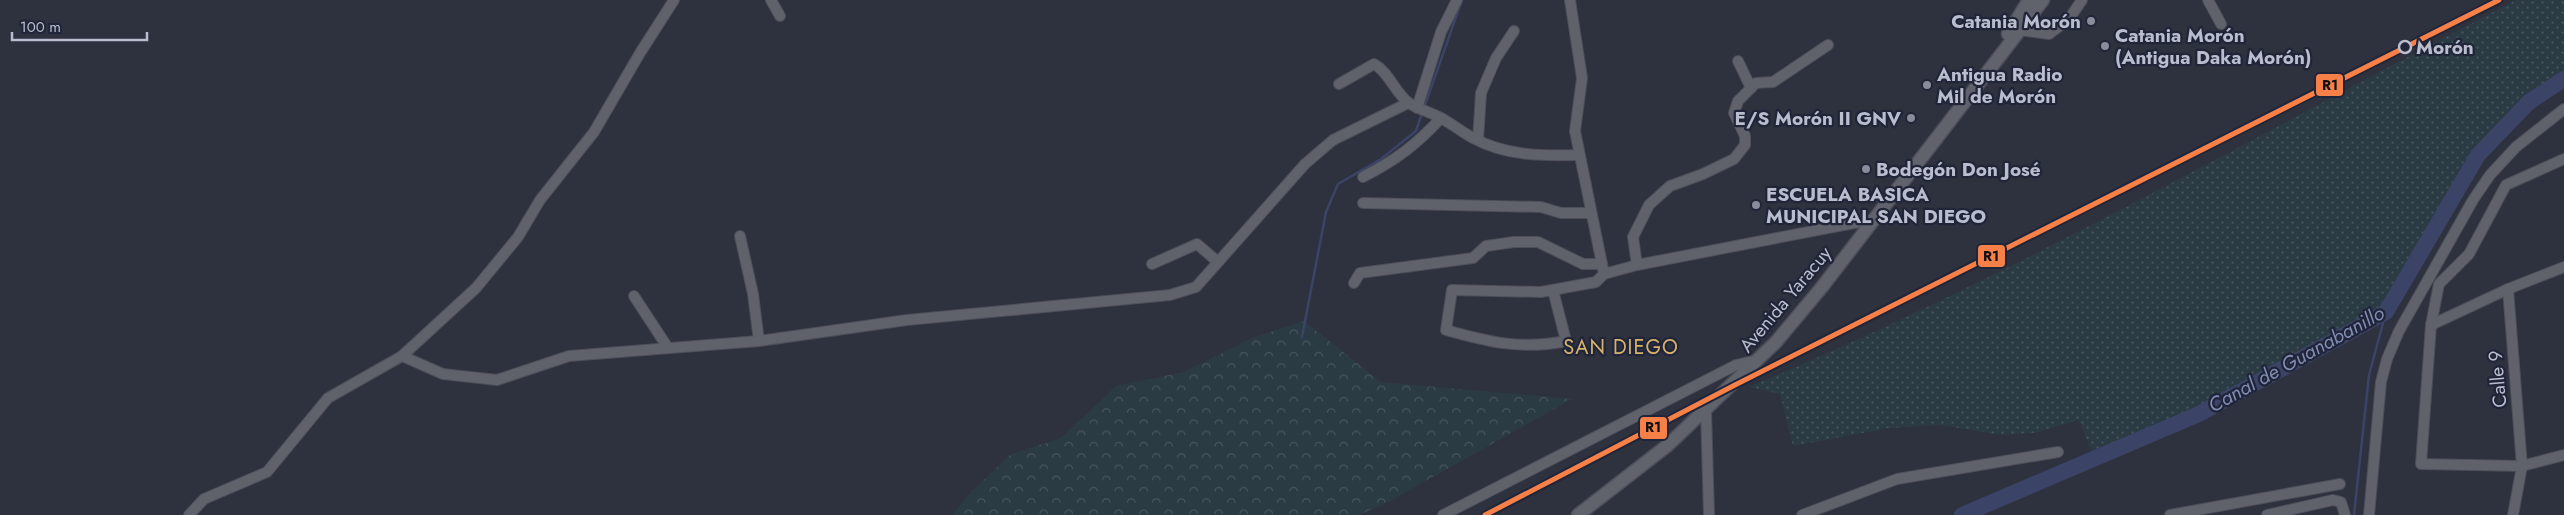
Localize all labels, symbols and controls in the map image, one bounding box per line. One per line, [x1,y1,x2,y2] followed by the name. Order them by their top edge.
[1951,8,2081,35] place label: Catania Morón
[12,10,148,42] scale bar
[2085,15,2097,27] marker: Catania Morón
[20,16,61,38] text: 100 m
[2115,22,2311,71] place label: Catania Morón (Antigua Daka Morón)
[2416,34,2474,61] place label: Morón
[2099,40,2111,52] marker: Catania Morón (Antigua Daka Morón)
[2398,40,2412,54] marker: Morón
[1936,61,2062,110] place label: Antigua Radio Mil de Morón
[2315,73,2344,97] line badge: R1
[2322,75,2338,95] text: R1
[1921,79,1933,91] marker: Antigua Radio Mil de Morón
[1735,105,1901,132] place label: E/S Morón II GNV
[1905,112,1917,124] marker: E/S Morón II GNV
[1876,156,2041,183] place label: Bodegón Don José
[1860,163,1872,175] marker: Bodegón Don José
[1766,181,1986,230] place label: ESCUELA BASICA MUNICIPAL SAN DIEGO
[1750,199,1762,211] marker: ESCUELA BASICA MUNICIPAL SAN DIEGO
[1733,240,1838,358] street label: Avenida Yaracuy
[1977,244,2006,268] line badge: R1
[1983,246,1999,266] text: R1
[2203,299,2390,420] water label: Canal de Guanabanillo
[1563,333,1679,362] district label: SAN DIEGO
[2482,349,2513,409] street label: Calle 9
[1639,416,1668,440] line badge: R1
[1645,417,1661,437] text: R1

